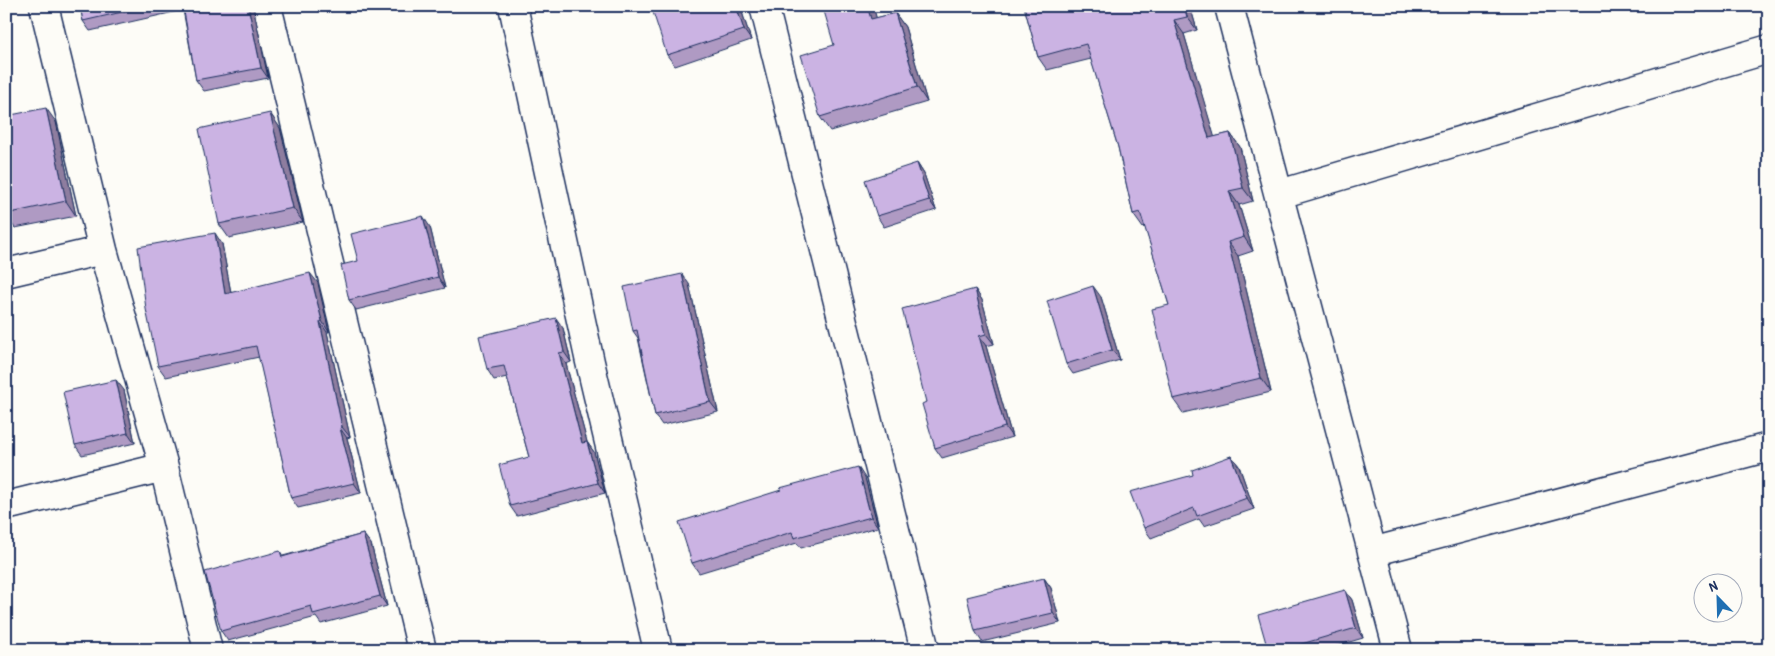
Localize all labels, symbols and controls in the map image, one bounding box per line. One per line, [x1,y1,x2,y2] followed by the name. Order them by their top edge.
[1692,574,1742,624] north arrow
[1706,575,1720,596] text: N

